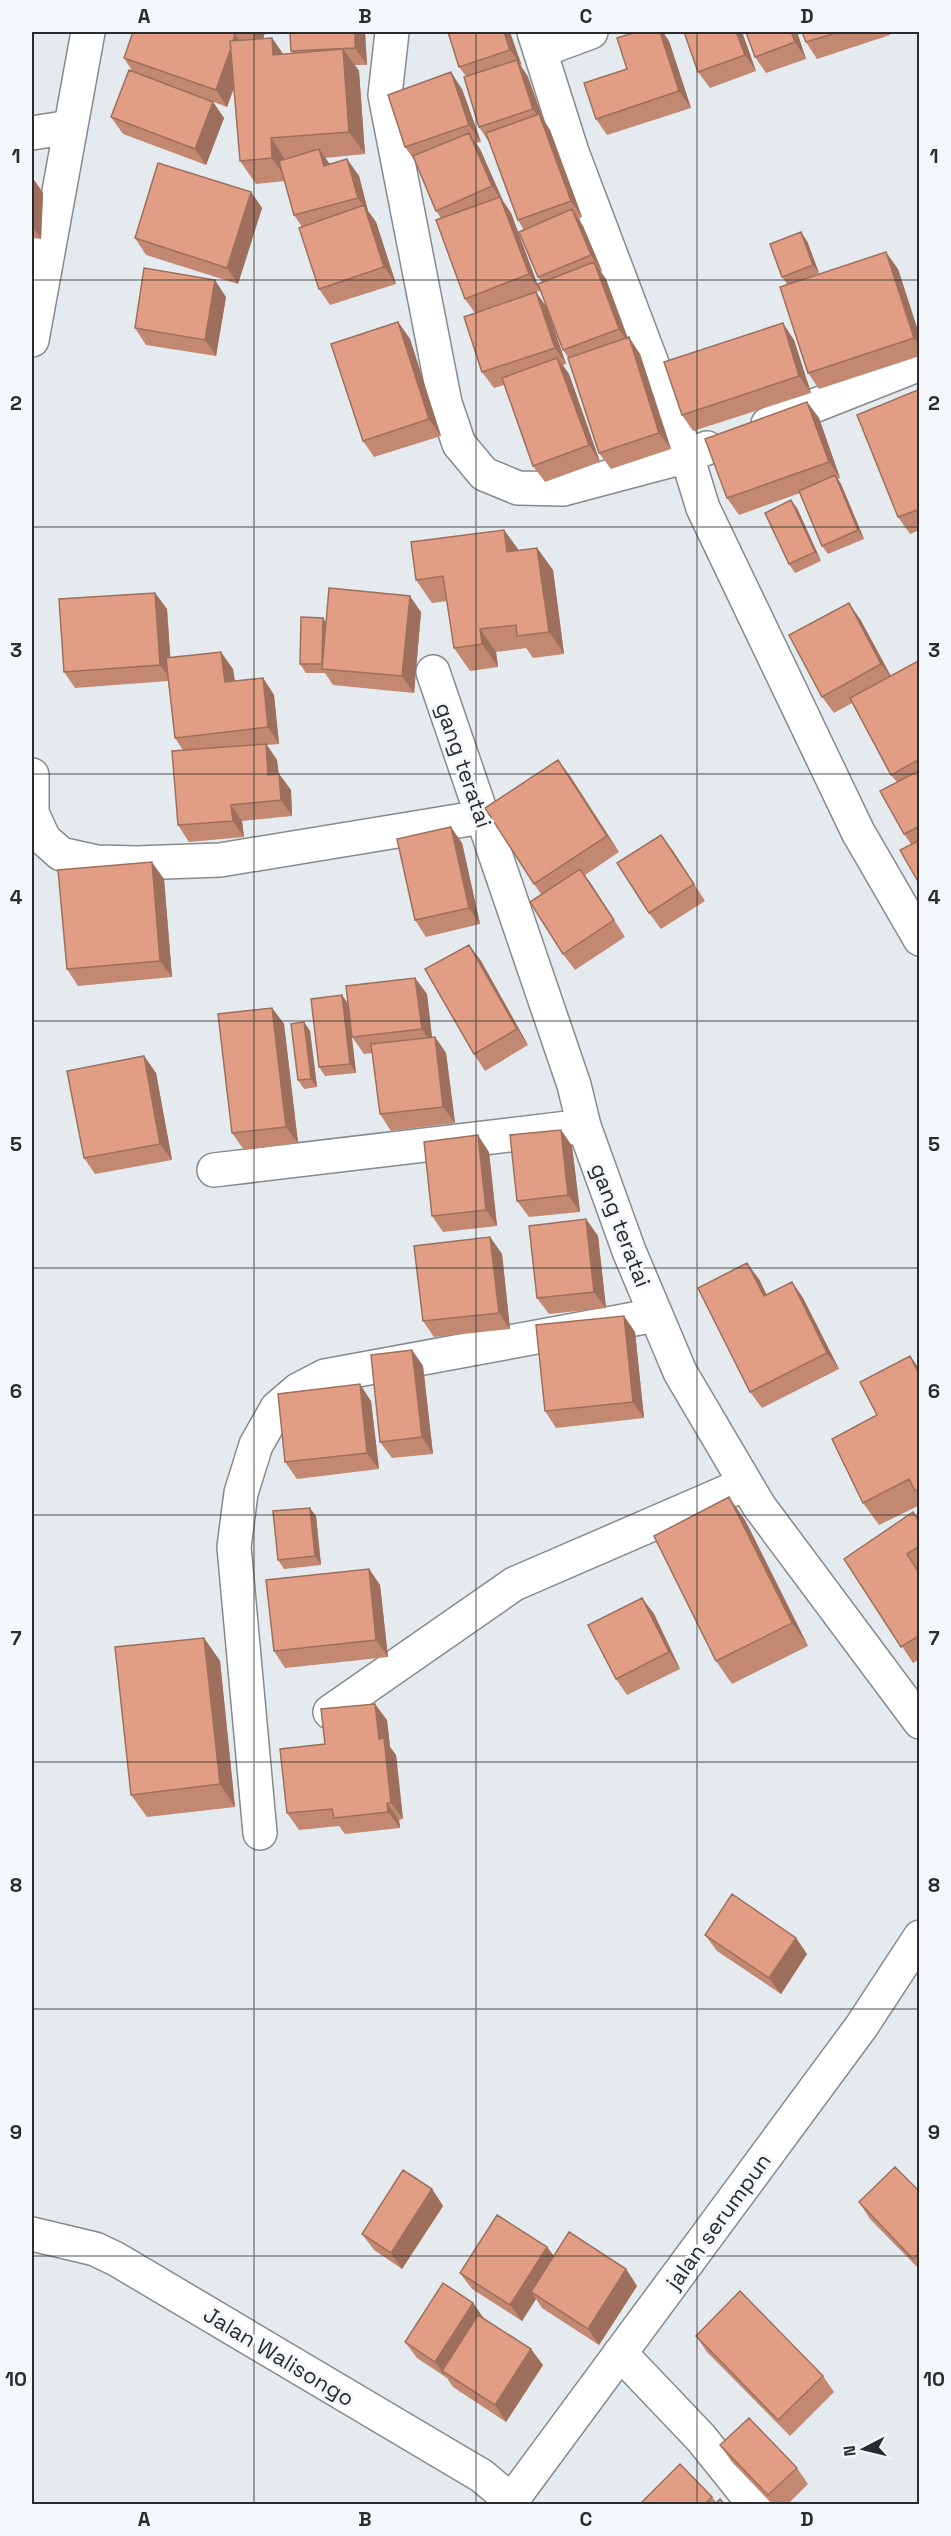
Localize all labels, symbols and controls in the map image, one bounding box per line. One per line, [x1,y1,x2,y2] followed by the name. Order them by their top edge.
[138,3,151,29] text: A
[358,3,372,29] text: B
[580,3,593,29] text: C
[800,3,814,29] text: D
[11,143,21,169] text: 1
[929,143,939,169] text: 1
[10,390,22,416] text: 2
[928,390,940,416] text: 2
[10,637,22,663] text: 3
[928,637,940,663] text: 3
[429,699,499,831] street label: gang teratai
[10,884,23,910] text: 4
[928,884,941,910] text: 4
[10,1131,22,1157] text: 5
[928,1131,940,1157] text: 5
[584,1159,658,1291] street label: gang teratai
[10,1378,22,1404] text: 6
[928,1378,940,1404] text: 6
[10,1625,22,1651] text: 7
[928,1625,940,1651] text: 7
[10,1872,22,1898] text: 8
[928,1872,940,1898] text: 8
[10,2119,22,2145] text: 9
[928,2119,940,2145] text: 9
[659,2147,777,2295] street label: jalan serumpun
[198,2300,360,2412] street label: Jalan Walisongo
[5,2366,27,2392] text: 10
[923,2366,945,2392] text: 10
[834,2419,894,2479] north arrow
[839,2444,861,2457] text: N
[138,2506,151,2532] text: A
[358,2506,372,2532] text: B
[580,2506,593,2532] text: C
[800,2506,814,2532] text: D

